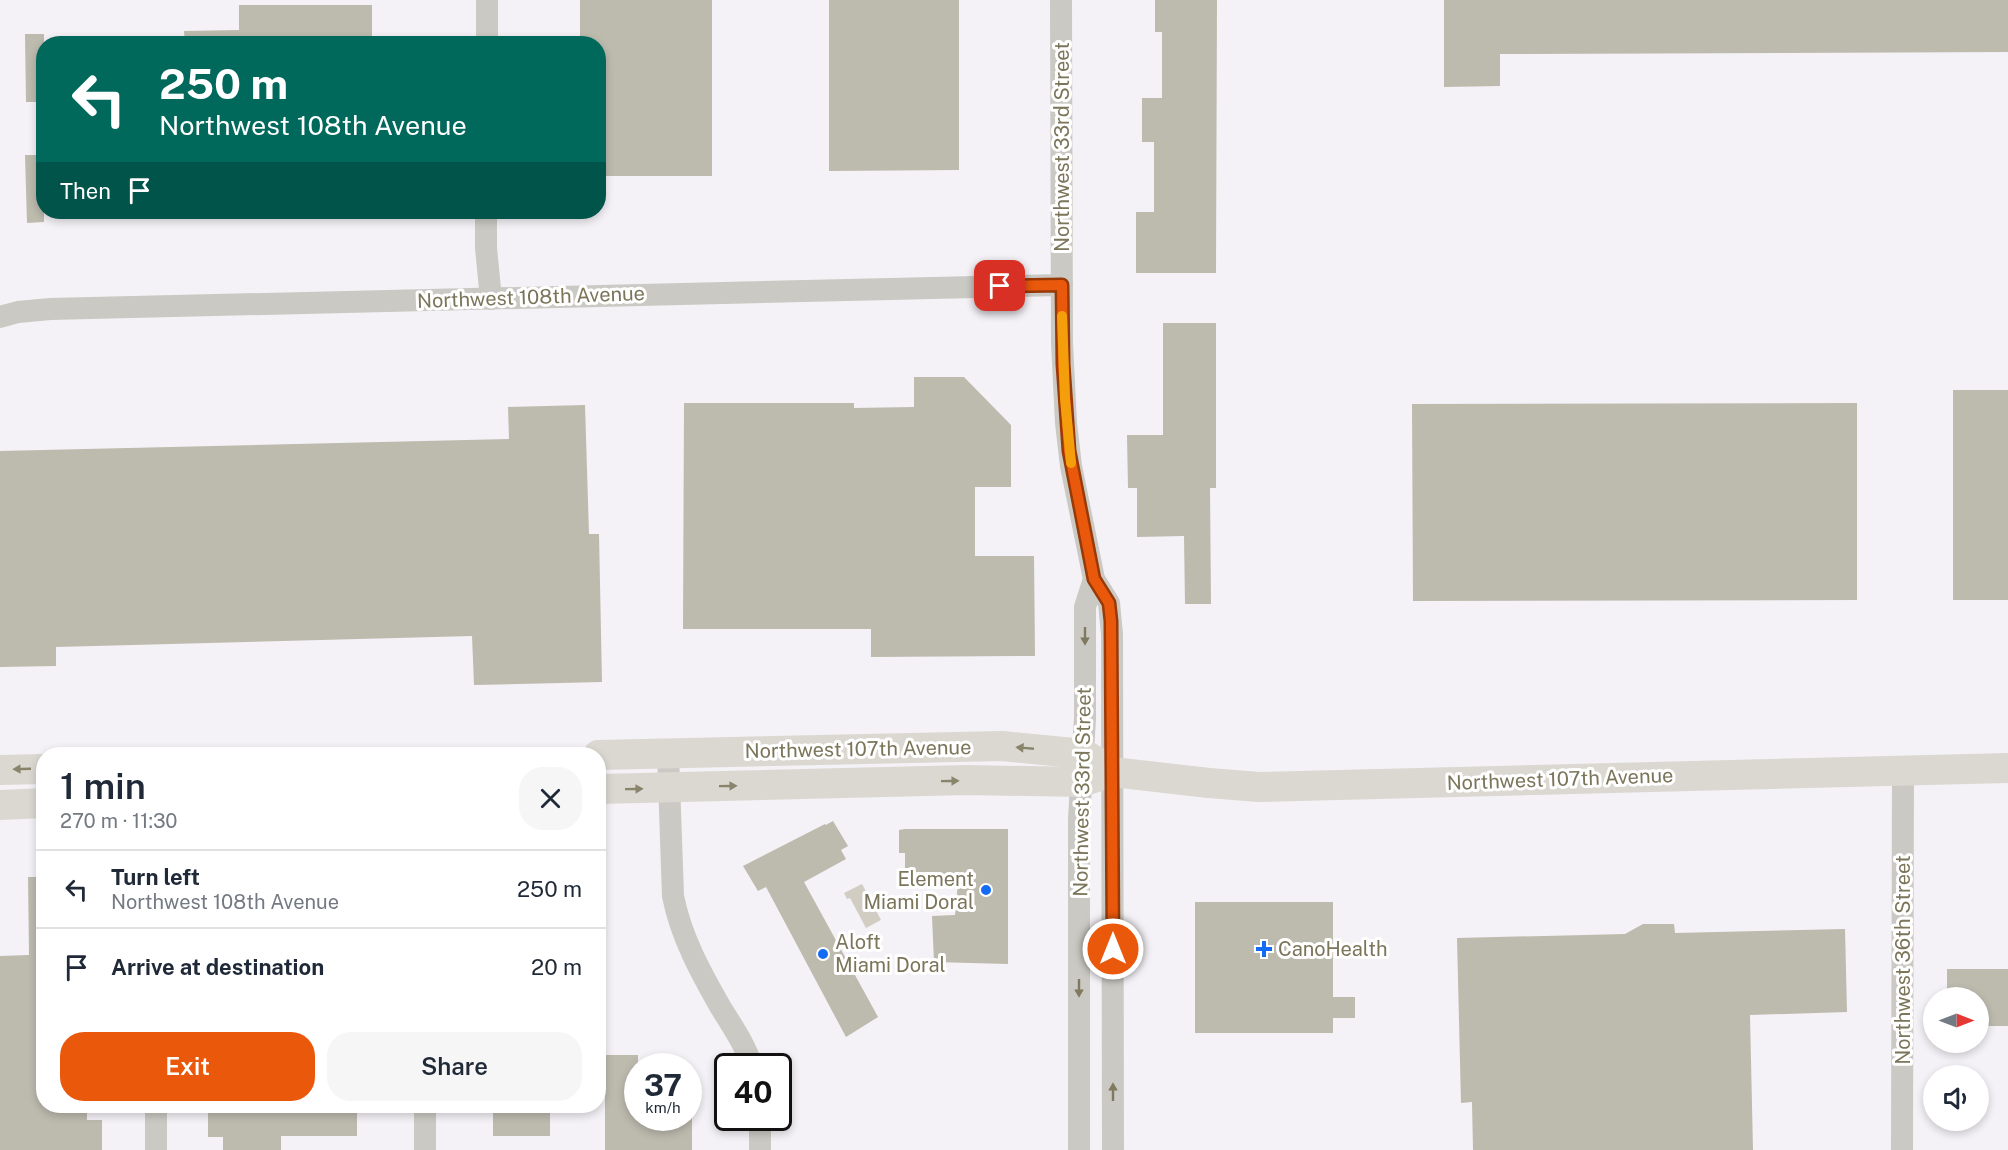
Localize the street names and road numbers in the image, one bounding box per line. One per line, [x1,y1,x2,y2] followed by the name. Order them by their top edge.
[1050,42,1074,252] street label: Northwest 33rd Street
[417,281,645,313] street label: Northwest 108th Avenue
[1068,687,1096,897] street label: Northwest 33rd Street
[744,735,972,763] street label: Northwest 107th Avenue
[1446,763,1674,795] street label: Northwest 107th Avenue
[1891,855,1915,1065] street label: Northwest 36th Street

